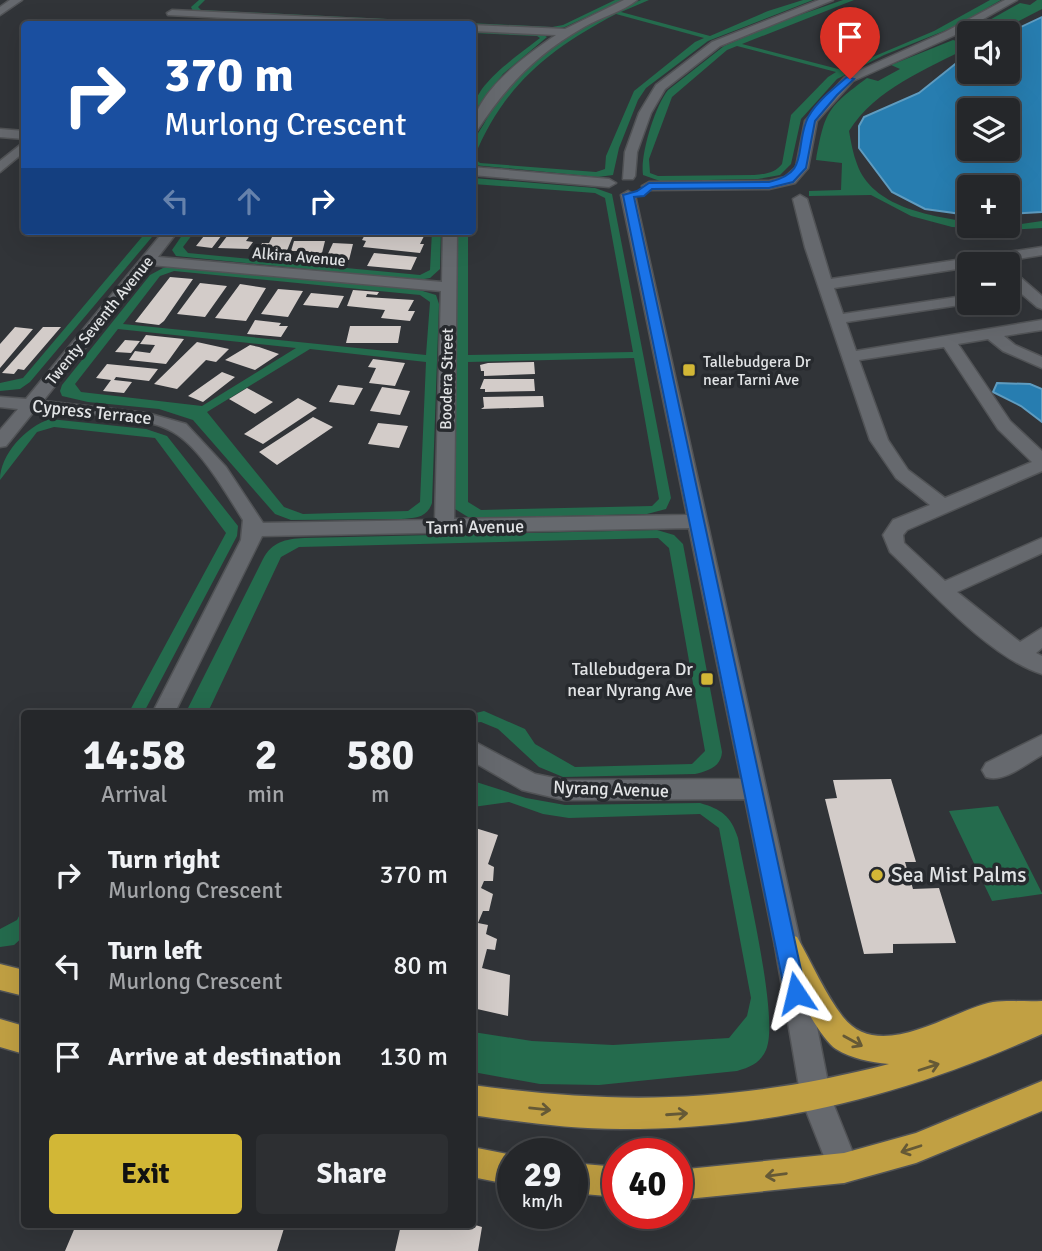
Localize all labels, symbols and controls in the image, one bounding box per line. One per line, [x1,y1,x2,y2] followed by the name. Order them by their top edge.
[820,7,880,79] pin
[831,18,869,56] icon: arrive
[957,21,1020,315] map controls
[957,21,1020,84] button: sound
[164,45,294,105] text: 370 m
[49,49,140,140] icon: right
[957,98,1020,161] button: layers
[164,105,406,144] text: Murlong Crescent
[957,175,1020,238] button: +
[157,182,195,220] icon: left
[230,182,268,220] icon: ahead
[303,182,341,220] icon: right
[251,243,347,271] street label: Alkira Avenue
[42,252,158,389] street label: Twenty Seventh Avenue
[957,252,1020,315] button: −
[436,328,458,430] street label: Boodera Street
[703,352,811,390] place label: Tallebudgera Dr near Tarni Ave
[681,362,697,378] marker: Tallebudgera Dr near Tarni Ave
[31,395,153,429] street label: Cypress Terrace
[426,515,524,539] street label: Tarni Avenue
[567,658,693,701] place label: Tallebudgera Dr near Nyrang Ave
[699,671,715,687] marker: Tallebudgera Dr near Nyrang Ave
[83,730,186,781] text: 14:58
[255,730,277,781] text: 2
[346,730,414,781] text: 580
[553,776,669,802] street label: Nyrang Avenue
[101,780,167,809] text: Arrival
[247,780,285,809] text: min
[371,780,389,809] text: m
[108,844,220,876] text: Turn right
[49,856,87,894] icon: right
[379,859,448,891] text: 370 m
[891,862,1026,888] place label: Sea Mist Palms
[869,867,885,883] marker: Sea Mist Palms
[108,876,282,905] text: Murlong Crescent
[108,935,202,967] text: Turn left
[49,947,87,985] icon: left
[393,950,448,982] text: 80 m
[759,956,833,1030] position arrow
[108,967,282,996] text: Murlong Crescent
[842,1034,862,1048] one-way arrow
[49,1038,87,1076] icon: arrive
[108,1041,341,1073] text: Arrive at destination
[379,1041,448,1073] text: 130 m
[918,1060,940,1072] one-way arrow
[528,1103,551,1116] one-way arrow
[666,1107,689,1120] one-way arrow
[49,1134,242,1214] button: Exit
[256,1134,448,1214] button: Share
[602,1138,693,1229] speed limit sign: 40
[900,1144,922,1156] one-way arrow
[524,1153,561,1196] text: 29
[765,1169,788,1182] one-way arrow
[522,1190,563,1212] text: km/h

